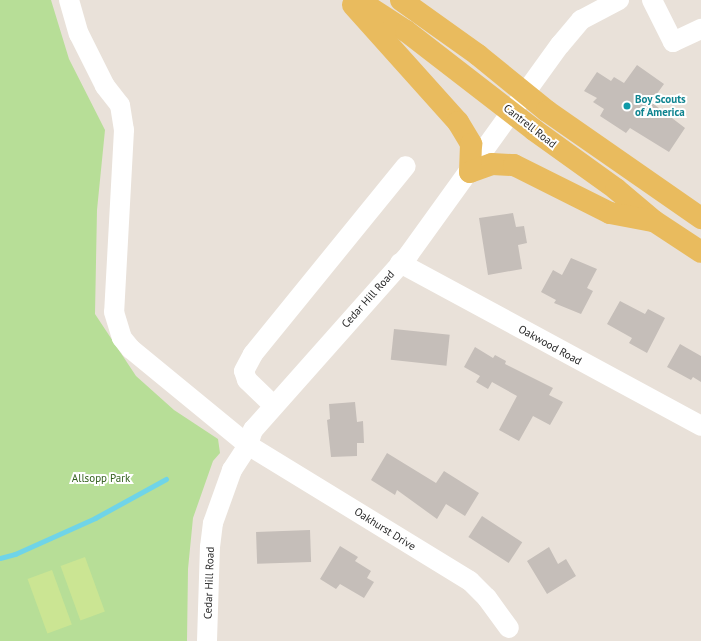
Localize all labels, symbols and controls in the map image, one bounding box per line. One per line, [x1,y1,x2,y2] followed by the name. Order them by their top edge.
[635,93,686,119] place label: Boy Scouts of America
[501,101,559,151] street label: Cantrell Road
[622,101,632,111] marker: Boy Scouts of America
[339,268,397,330] street label: Cedar Hill Road
[516,322,584,368] street label: Oakwood Road
[72,471,130,485] park label: Allsopp Park
[352,505,418,553] street label: Oakhurst Drive
[201,547,217,619] street label: Cedar Hill Road

